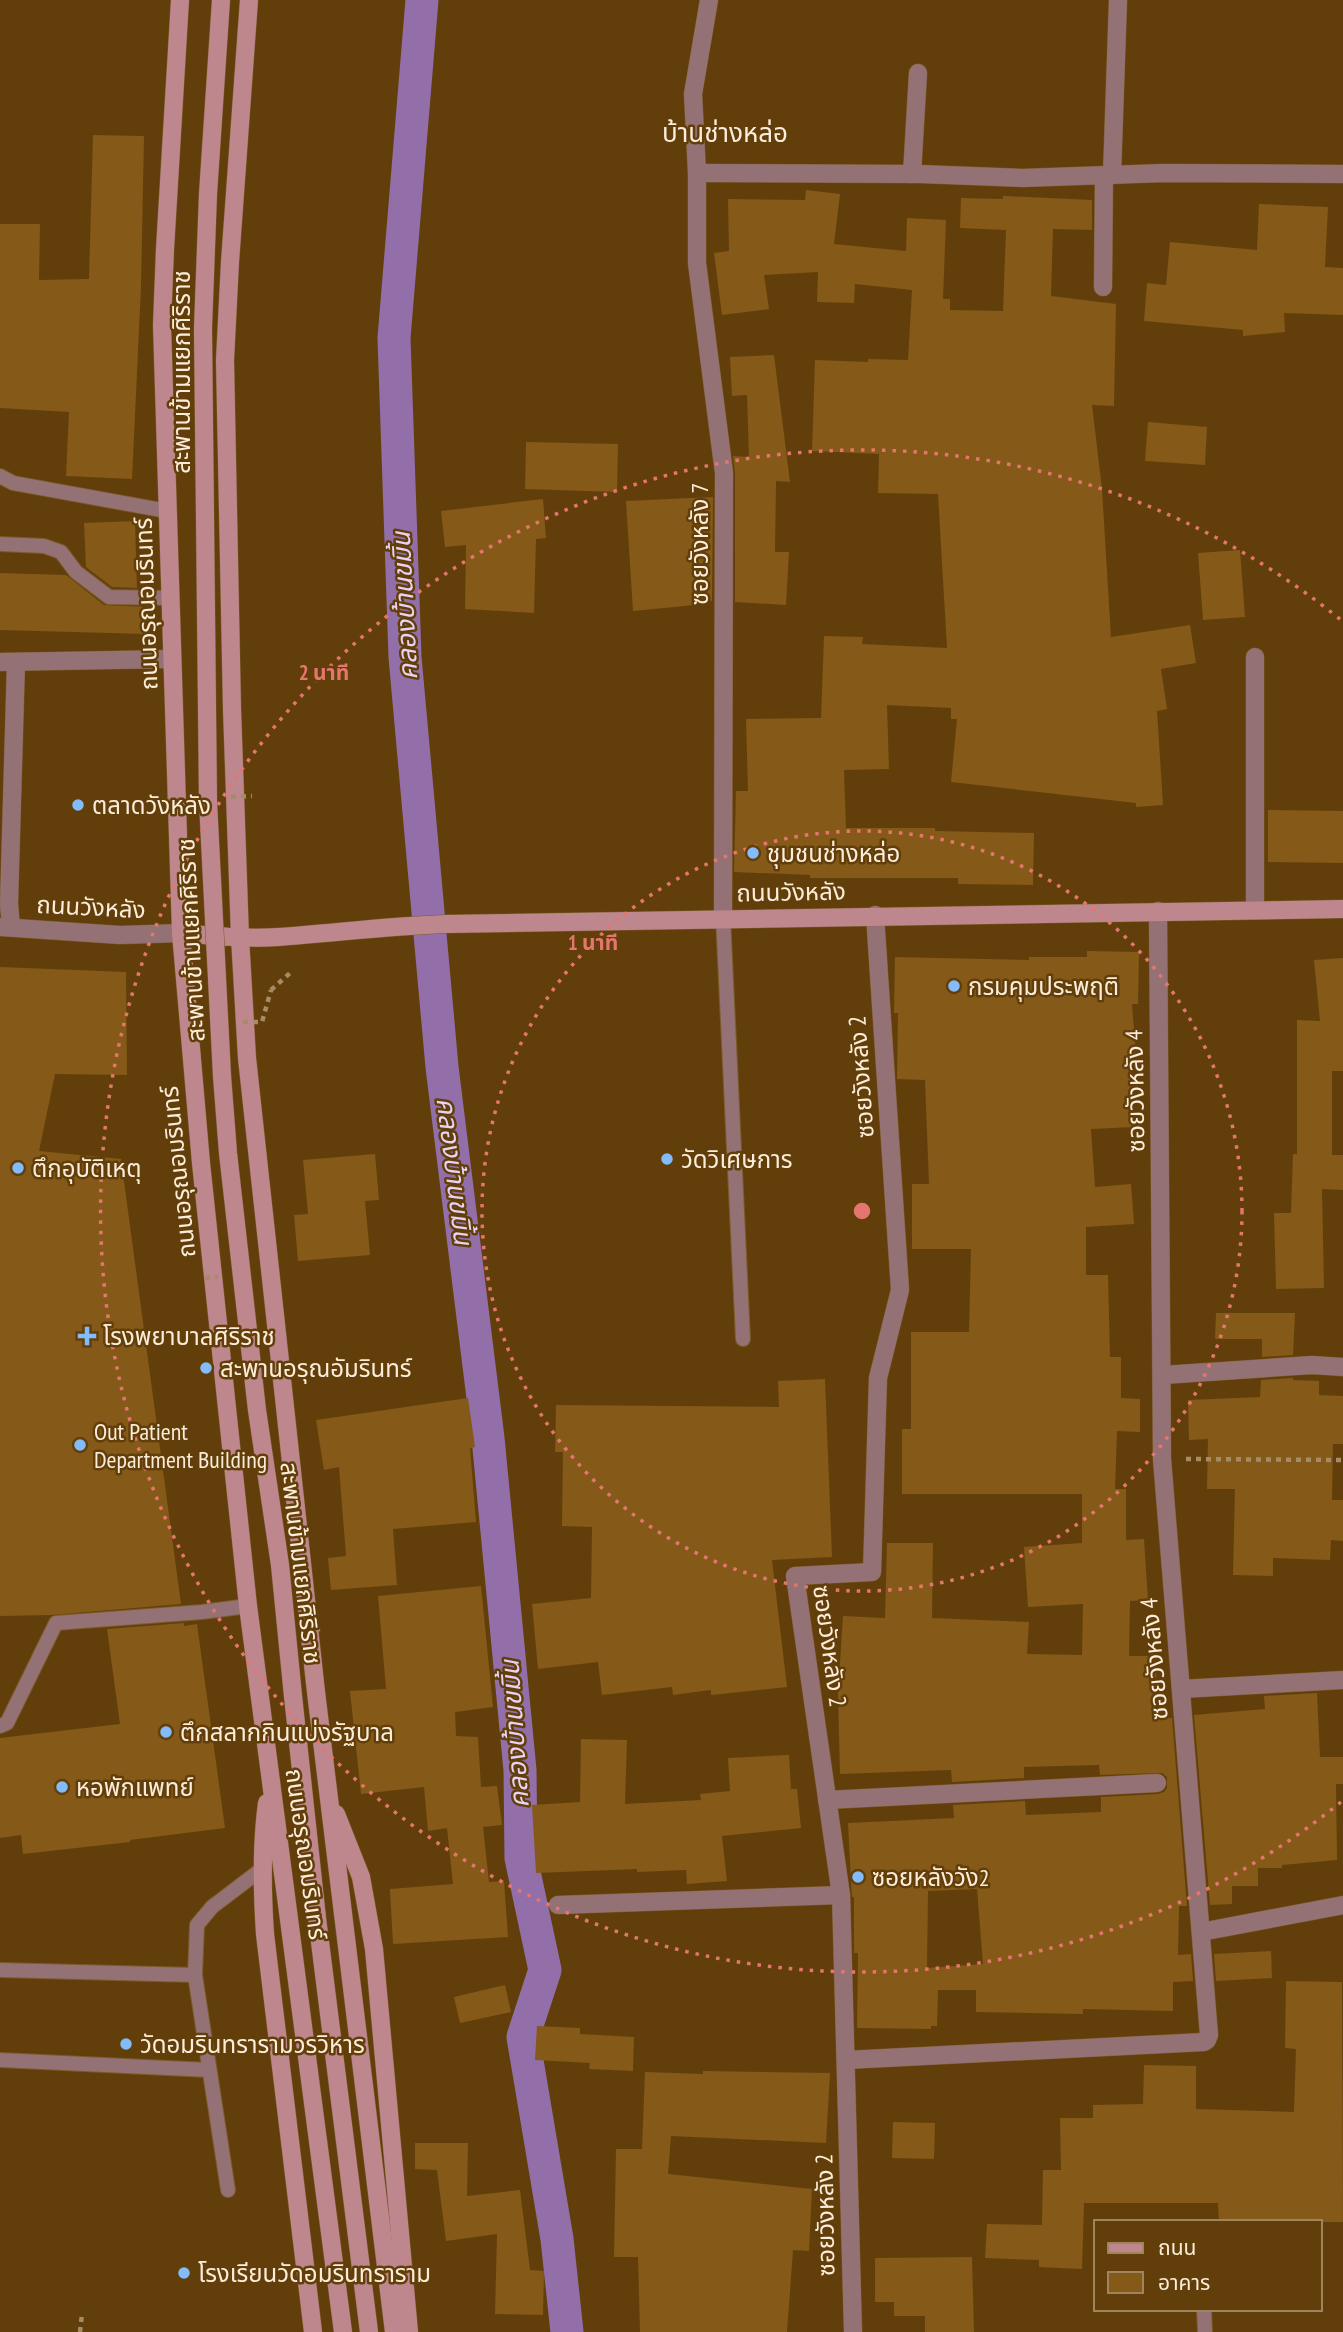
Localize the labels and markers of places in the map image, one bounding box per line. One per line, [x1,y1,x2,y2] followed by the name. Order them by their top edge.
[92,790,211,821] place label: ตลาดวังหลัง
[70,797,86,813] marker: ตลาดวังหลัง
[767,838,900,869] place label: ชุมชนช่างหล่อ
[745,845,761,861] marker: ชุมชนช่างหล่อ
[968,971,1119,1002] place label: กรมคุมประพฤติ
[946,978,962,994] marker: กรมคุมประพฤติ
[681,1144,793,1175] place label: วัดวิเศษการ
[659,1151,675,1167] marker: วัดวิเศษการ
[32,1153,142,1184] place label: ตึกอุบัติเหตุ
[10,1160,26,1176] marker: ตึกอุบัติเหตุ
[850,1199,874,1223] centre of rings
[103,1321,275,1352] place label: โรงพยาบาลศิริราช
[77,1326,97,1346] marker: โรงพยาบาลศิริราช
[220,1353,413,1384] place label: สะพานอรุณอัมรินทร์
[198,1360,214,1376] marker: สะพานอรุณอัมรินทร์
[94,1416,267,1475] place label: Out Patient Department Building
[72,1437,88,1453] marker: Out Patient Department Building
[180,1717,394,1748] place label: ตึกสลากกินแบ่งรัฐบาล
[158,1724,174,1740] marker: ตึกสลากกินแบ่งรัฐบาล
[76,1772,194,1803] place label: หอพักแพทย์
[54,1779,70,1795] marker: หอพักแพทย์
[872,1862,990,1893] place label: ซอยหลังวัง2
[850,1869,866,1885] marker: ซอยหลังวัง2
[140,2029,365,2060] place label: วัดอมรินทรารามวรวิหาร
[118,2036,134,2052] marker: วัดอมรินทรารามวรวิหาร
[198,2258,431,2289] place label: โรงเรียนวัดอมรินทราราม
[176,2265,192,2281] marker: โรงเรียนวัดอมรินทราราม

